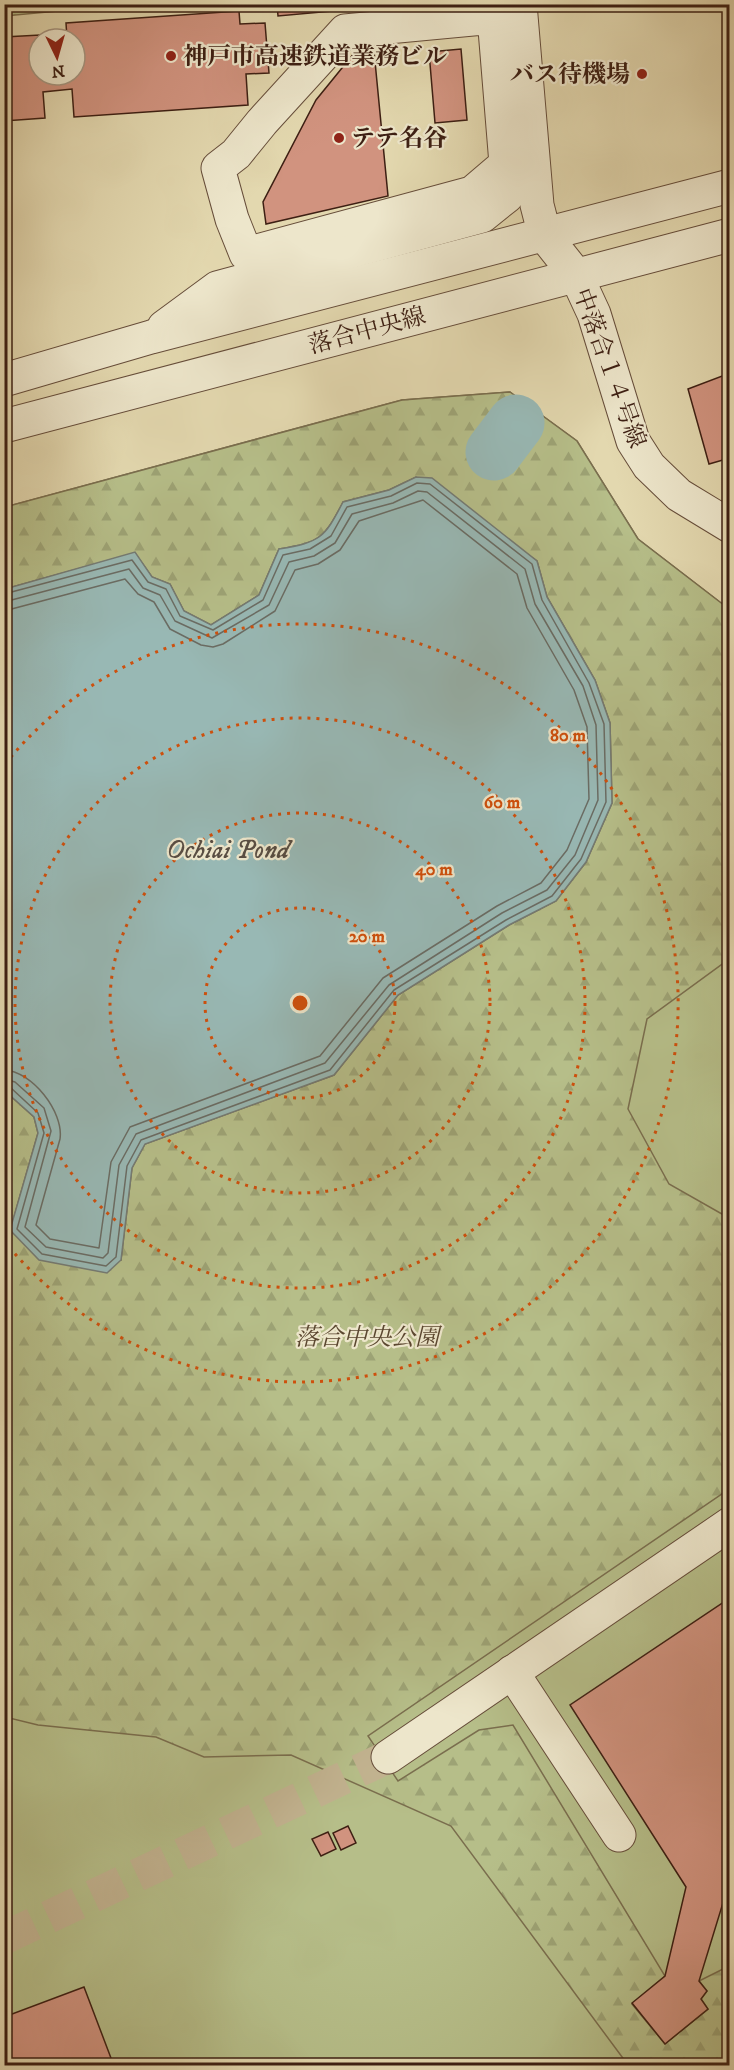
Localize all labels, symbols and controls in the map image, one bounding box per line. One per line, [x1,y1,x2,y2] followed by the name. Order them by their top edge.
[27,27,87,87] north arrow
[183,42,447,72] place label: 神戸市高速鉄道業務ビル
[164,49,178,63] marker: 神戸市高速鉄道業務ビル
[51,60,66,81] text: N
[510,60,630,90] place label: バス待機場
[635,67,649,81] marker: バス待機場
[351,124,447,154] place label: テテ名谷
[332,131,346,145] marker: テテ名谷
[566,284,652,452] street label: 中落合１４号線
[305,301,429,361] street label: 落合中央線
[550,725,587,747] text: 80 m
[484,792,521,814] text: 60 m
[167,834,293,867] water label: Ochiai Pond
[414,859,453,881] text: 40 m
[349,926,385,948] text: 20 m
[290,993,310,1013] centre of rings
[295,1323,443,1353] park label: 落合中央公園

